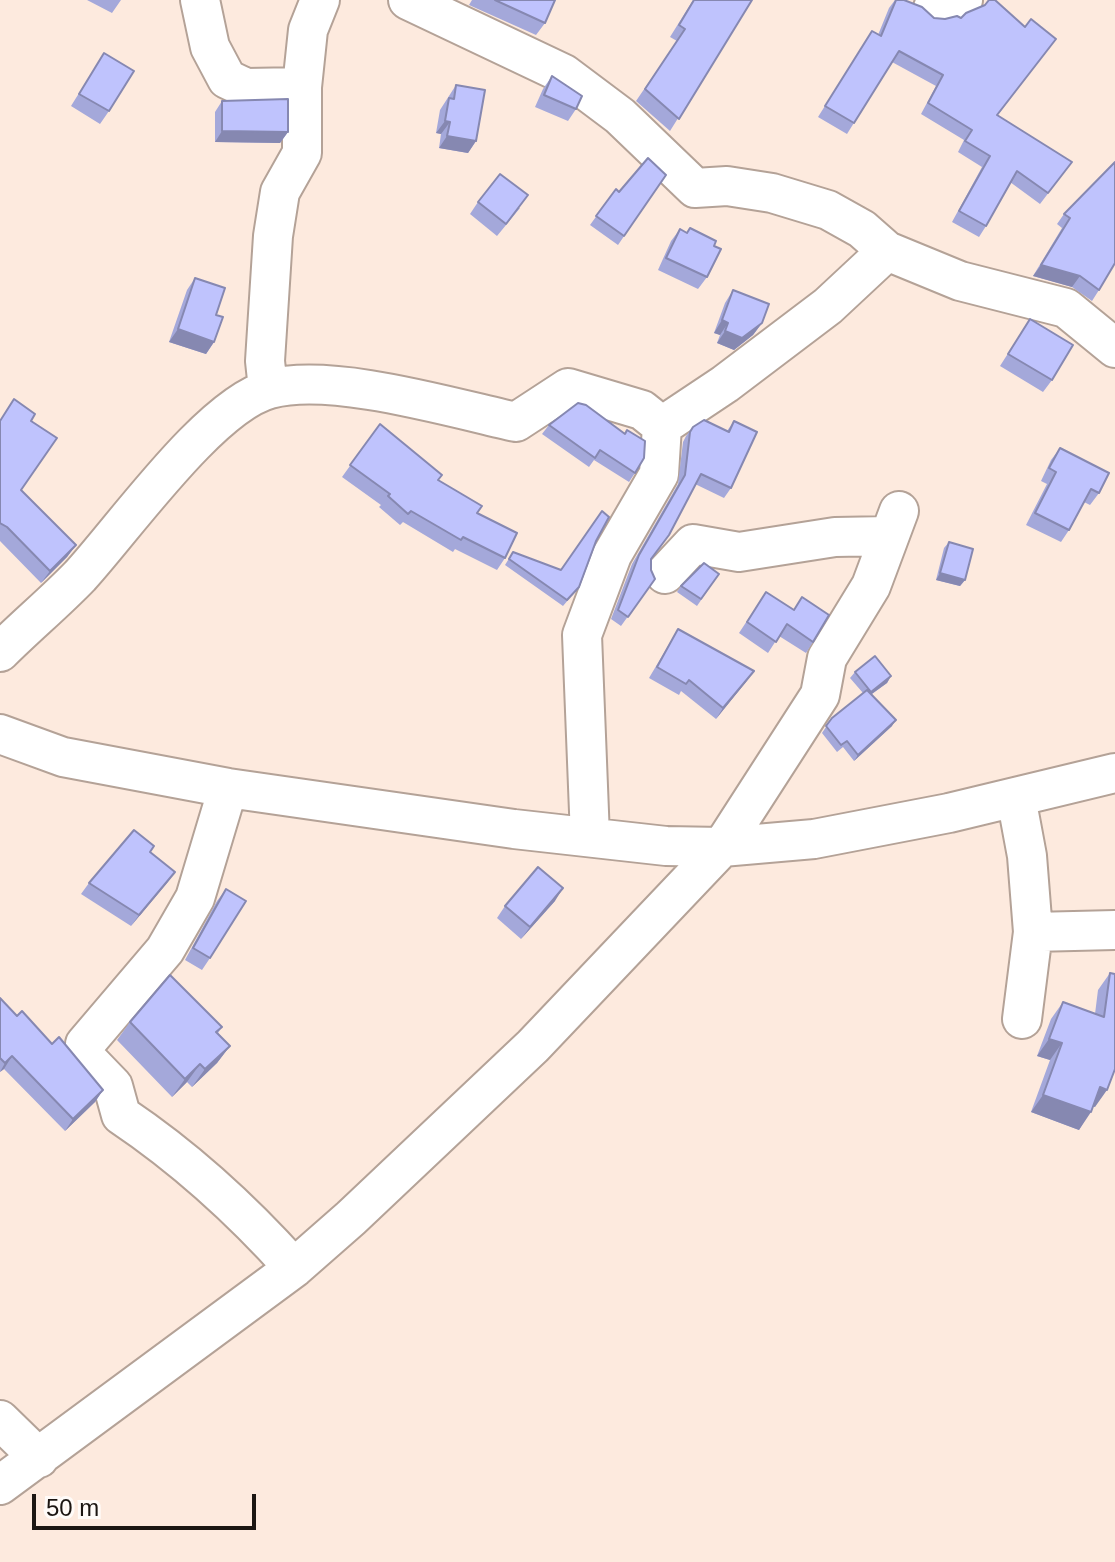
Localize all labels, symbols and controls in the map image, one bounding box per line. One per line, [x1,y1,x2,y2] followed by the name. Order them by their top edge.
[36,1478,260,1528] scale bar
[46,1494,99,1521] text: 50 m

